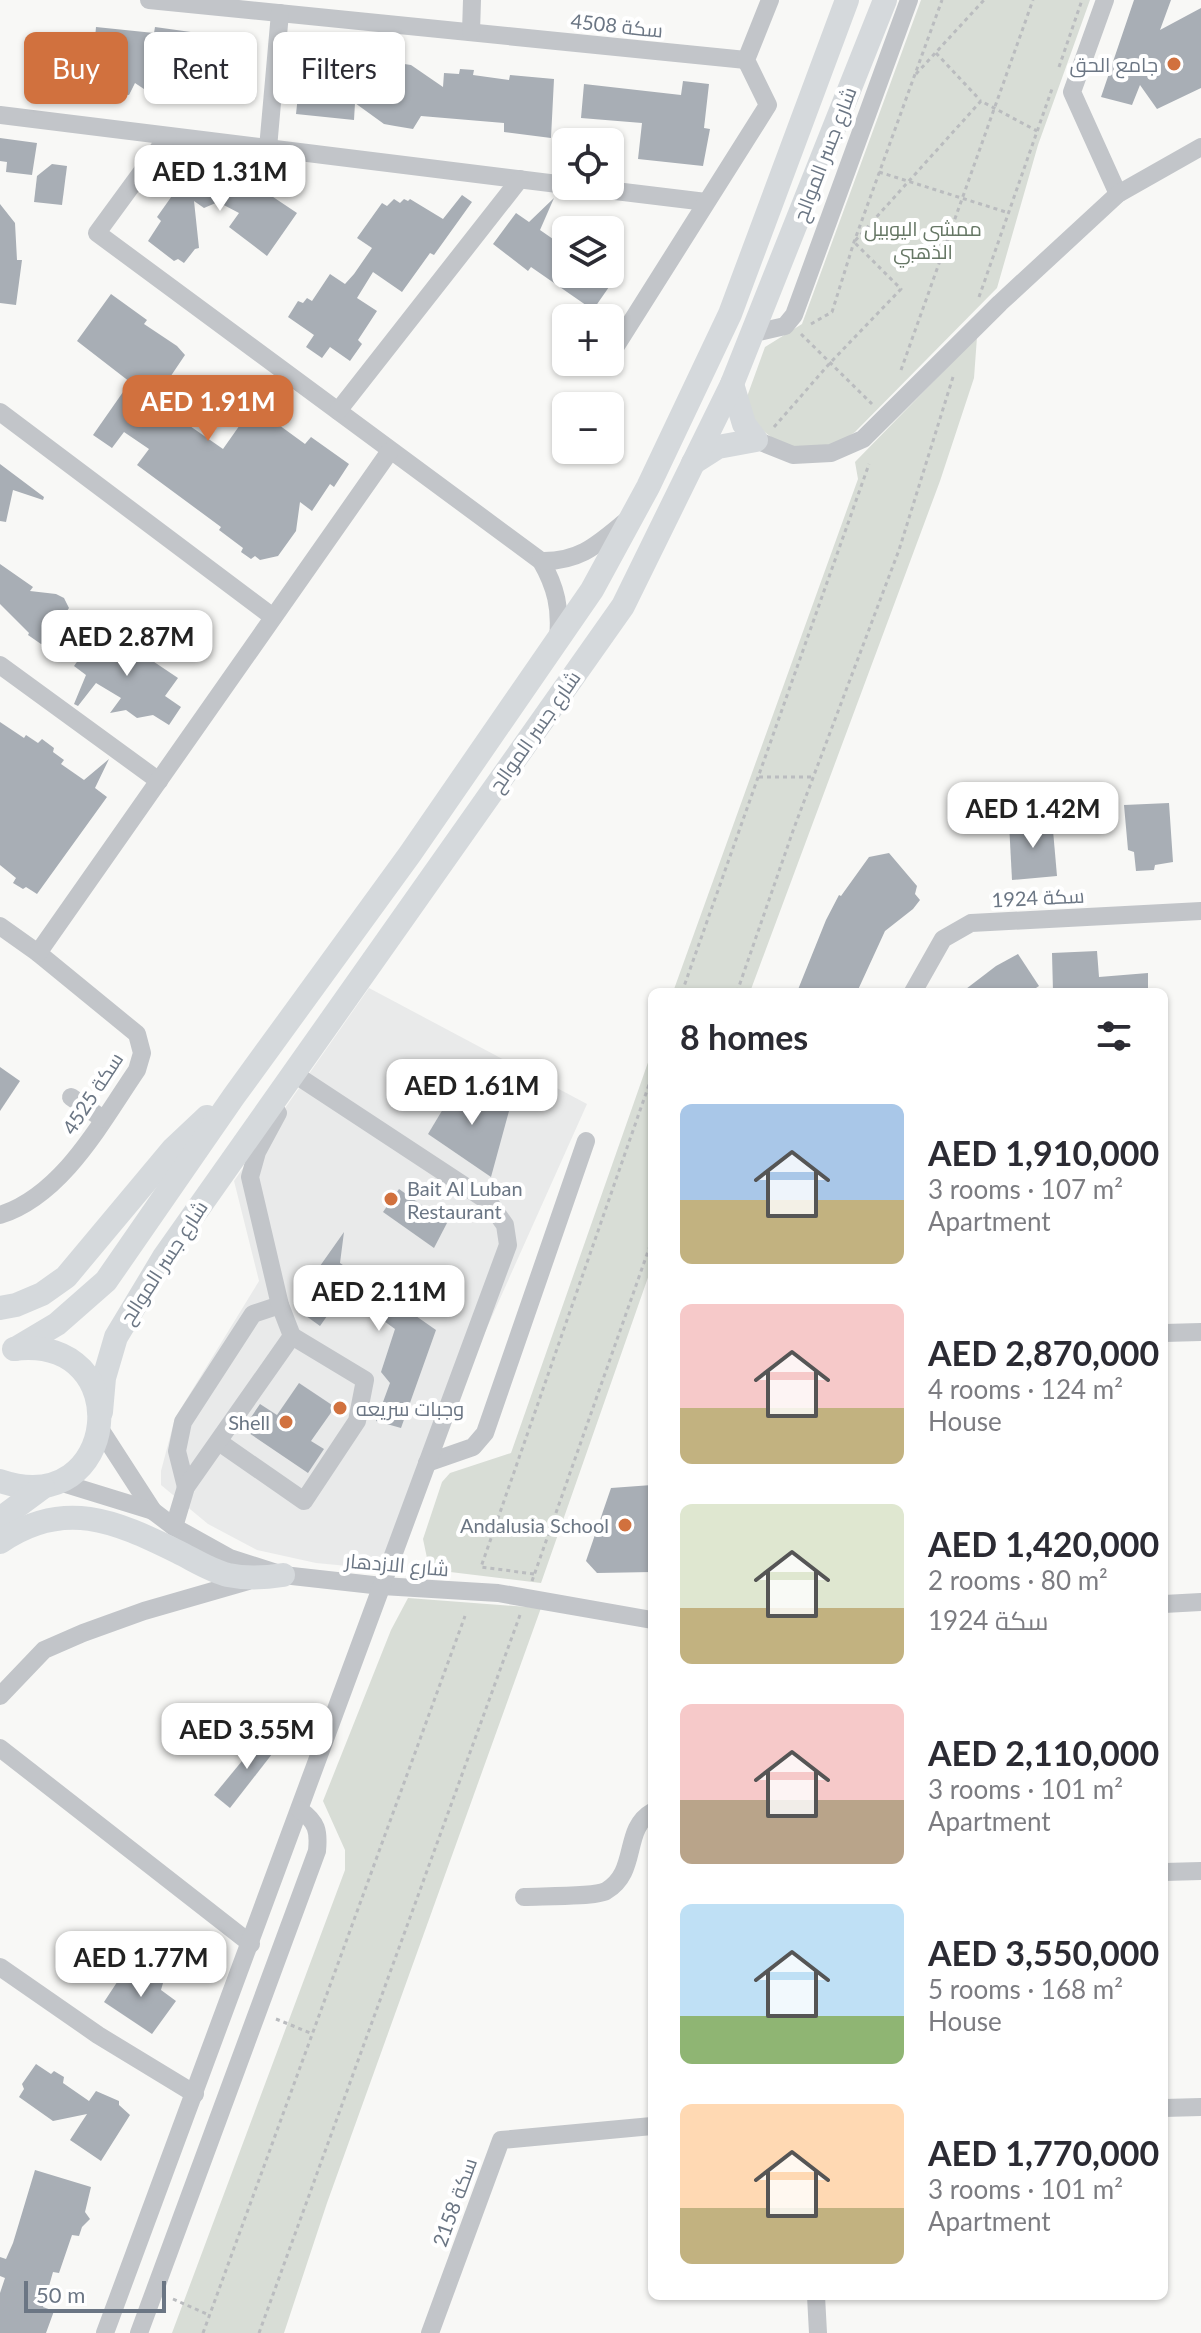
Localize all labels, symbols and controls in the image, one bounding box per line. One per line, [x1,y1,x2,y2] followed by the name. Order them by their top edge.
[570,8,664,42] street label: سكة 4508
[24,32,128,104] chip: Buy
[144,32,257,104] chip: Rent
[273,32,405,104] chip: Filters
[1070,52,1158,79] place label: جامع الحق
[1165,55,1183,73] marker: جامع الحق
[787,83,864,226] street label: شارع جسر الموالح
[552,128,624,464] map controls
[552,128,624,200] button: locate
[128,145,312,213] pin: AED 1.31M
[152,155,288,187] text: AED 1.31M
[552,216,624,288] button: layers
[864,216,982,268] park label: ممشى اليوبيل الذهبي
[552,304,624,376] button: +
[116,375,300,443] pin: AED 1.91M
[140,385,276,417] text: AED 1.91M
[552,392,624,464] button: −
[35,610,219,678] pin: AED 2.87M
[59,620,195,652] text: AED 2.87M
[483,666,587,798] street label: شارع جسر الموالح
[941,782,1125,850] pin: AED 1.42M
[965,792,1101,824] text: AED 1.42M
[991,883,1085,911] street label: سكة 1924
[1092,1014,1136,1058] icon: filters
[680,1016,808,1057] text: 8 homes
[57,1048,127,1138] street label: سكة 4525
[380,1059,564,1127] pin: AED 1.61M
[404,1069,540,1101] text: AED 1.61M
[928,1132,1159,1173] text: AED 1,910,000
[744,1136,840,1232] icon: home
[928,1173,1123,1205] text: 3 rooms · 107 m²
[407,1176,523,1223] place label: Bait Al Luban Restaurant
[382,1190,400,1208] marker: Bait Al Luban Restaurant
[114,1196,214,1330] street label: شارع جسر الموالح
[928,1205,1051,1237] text: Apartment
[287,1265,471,1333] pin: AED 2.11M
[311,1275,447,1307] text: AED 2.11M
[928,1332,1159,1373] text: AED 2,870,000
[744,1336,840,1432] icon: home
[928,1373,1123,1405] text: 4 rooms · 124 m²
[356,1396,464,1421] place label: وجبات سريعه
[331,1399,349,1417] marker: وجبات سريعه
[928,1405,1002,1437] text: House
[228,1410,270,1434] place label: Shell
[277,1413,295,1431] marker: Shell
[460,1513,609,1537] place label: Andalusia School
[616,1516,634,1534] marker: Andalusia School
[928,1523,1159,1564] text: AED 1,420,000
[744,1536,840,1632] icon: home
[343,1547,450,1583] street label: شارع الازدهار
[928,1564,1108,1596] text: 2 rooms · 80 m²
[928,1604,1049,1636] text: سكة 1924
[155,1703,339,1771] pin: AED 3.55M
[179,1713,315,1745] text: AED 3.55M
[928,1732,1159,1773] text: AED 2,110,000
[744,1736,840,1832] icon: home
[928,1773,1123,1805] text: 3 rooms · 101 m²
[928,1805,1051,1837] text: Apartment
[49,1931,233,1999] pin: AED 1.77M
[928,1932,1159,1973] text: AED 3,550,000
[744,1936,840,2032] icon: home
[73,1941,209,1973] text: AED 1.77M
[928,1973,1123,2005] text: 5 rooms · 168 m²
[928,2005,1002,2037] text: House
[928,2132,1159,2173] text: AED 1,770,000
[744,2136,840,2232] icon: home
[427,2154,481,2250] street label: سكة 2158
[928,2173,1123,2205] text: 3 rooms · 101 m²
[928,2205,1051,2237] text: Apartment
[24,2277,166,2313] scale bar
[36,2281,85,2308] text: 50 m

